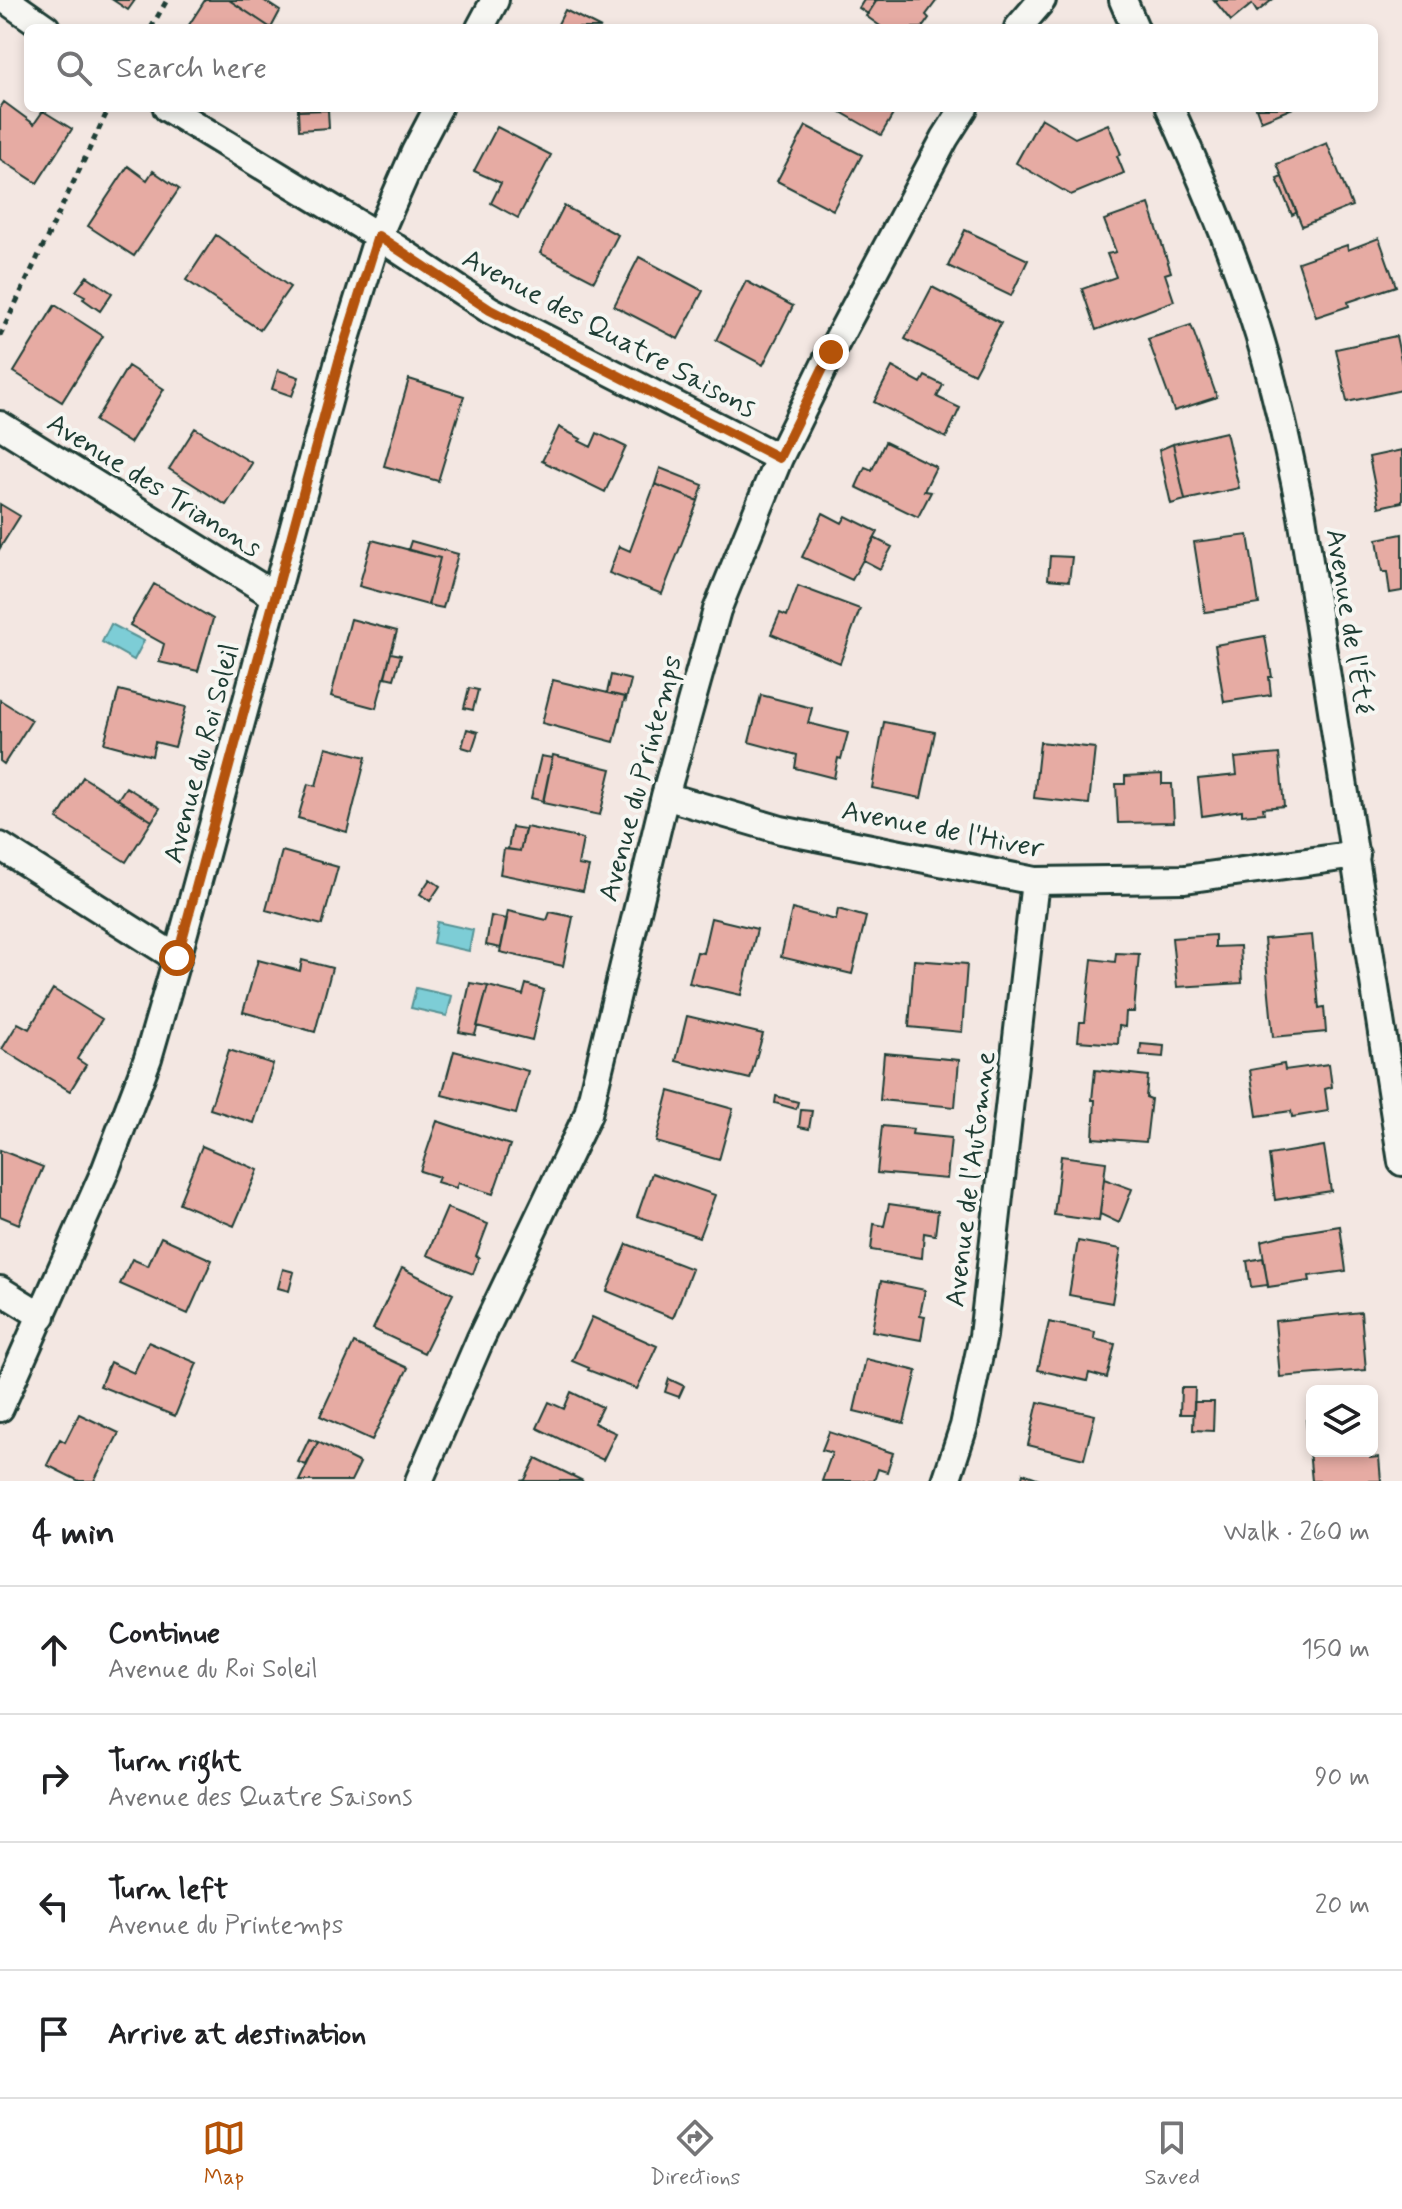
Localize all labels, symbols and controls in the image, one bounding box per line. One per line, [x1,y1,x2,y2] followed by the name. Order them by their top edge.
[24,24,1378,112] search box
[52,46,96,90] icon: search
[116,49,267,88] text: Search here
[455,241,762,428] street label: Avenue des Quatre Saisons
[813,334,849,370] route end
[39,405,268,567] street label: Avenue des Trianons
[1316,526,1383,717] street label: Avenue de l'Été
[155,640,250,868] street label: Avenue du Roi Soleil
[591,651,692,906] street label: Avenue du Printemps
[838,793,1048,868] street label: Avenue de l'Hiver
[159,940,195,976] route start
[937,1049,1006,1309] street label: Avenue de l'Automne
[1306,1385,1378,1457] map controls
[1306,1385,1378,1457] button: layers
[32,1511,115,1556] text: 4 min
[1223,1516,1370,1550] text: Walk · 260 m
[108,1614,220,1653] text: Continue
[32,1628,76,1672] icon: ahead
[1301,1633,1370,1667] text: 150 m
[108,1653,318,1687] text: Avenue du Roi Soleil
[108,1742,241,1781] text: Turn right
[32,1756,76,1800] icon: right
[1315,1761,1370,1795] text: 90 m
[108,1781,413,1815] text: Avenue des Quatre Saisons
[108,1870,228,1909] text: Turn left
[32,1884,76,1928] icon: left
[1315,1889,1370,1923] text: 20 m
[108,1909,343,1943] text: Avenue du Printemps
[32,2012,76,2056] icon: arrive
[108,2015,366,2054] text: Arrive at destination
[202,2116,246,2192] tab: Map
[650,2116,740,2192] tab: Directions
[1144,2116,1200,2192] tab: Saved

